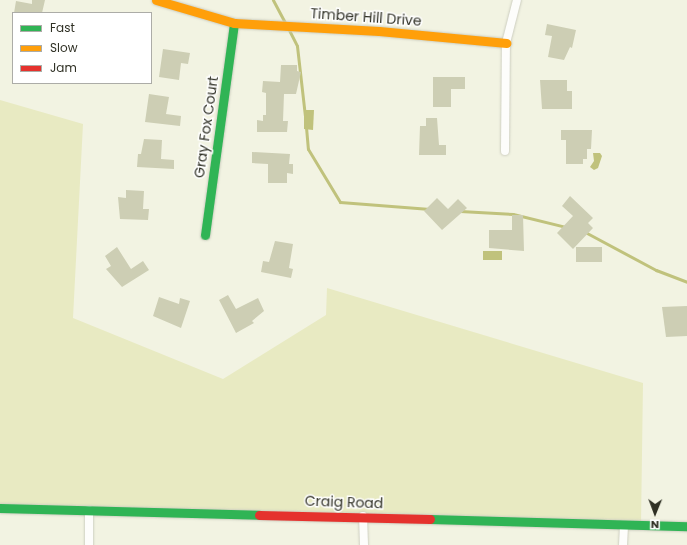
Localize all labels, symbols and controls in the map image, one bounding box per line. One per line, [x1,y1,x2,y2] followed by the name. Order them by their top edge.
[310,5,422,29] street label: Timber Hill Drive
[12,12,152,84] legend
[50,19,75,36] text: Fast
[50,39,78,56] text: Slow
[50,59,77,76] text: Jam
[191,75,221,179] street label: Gray Fox Court
[304,492,384,512] street label: Craig Road
[635,493,675,533] north arrow
[651,517,659,533] text: N

